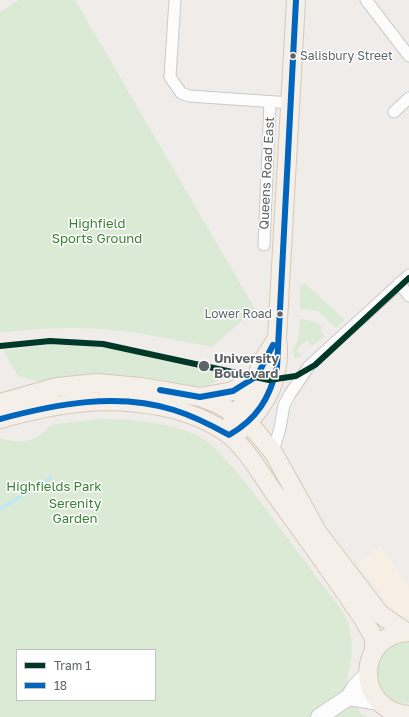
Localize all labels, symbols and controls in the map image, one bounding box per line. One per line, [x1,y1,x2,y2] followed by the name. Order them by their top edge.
[300,49,393,63] place label: Salisbury Street
[288,51,298,61] marker: Salisbury Street
[256,116,278,230] street label: Queens Road East
[52,216,142,247] park label: Highfield Sports Ground
[205,307,272,321] place label: Lower Road
[275,309,285,319] marker: Lower Road
[214,351,279,382] place label: University Boulevard
[197,359,211,373] marker: University Boulevard
[6,479,102,495] park label: Highfields Park
[49,496,101,527] park label: Serenity Garden
[16,649,156,701] legend
[54,658,91,673] text: Tram 1
[54,678,67,693] text: 18

